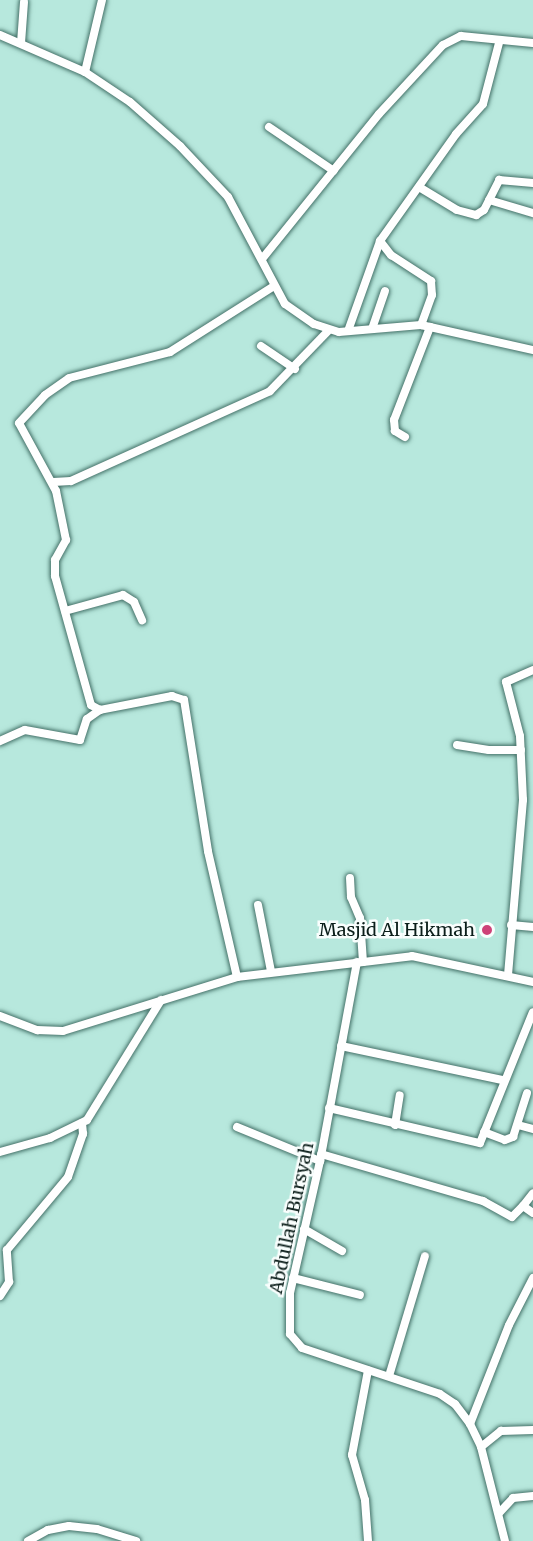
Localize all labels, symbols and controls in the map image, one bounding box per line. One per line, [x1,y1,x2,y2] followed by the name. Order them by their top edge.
[319,919,475,941] place label: Masjid Al Hikmah
[480,923,494,937] marker: Masjid Al Hikmah
[265,1140,319,1296] street label: Abdullah Bursyah

